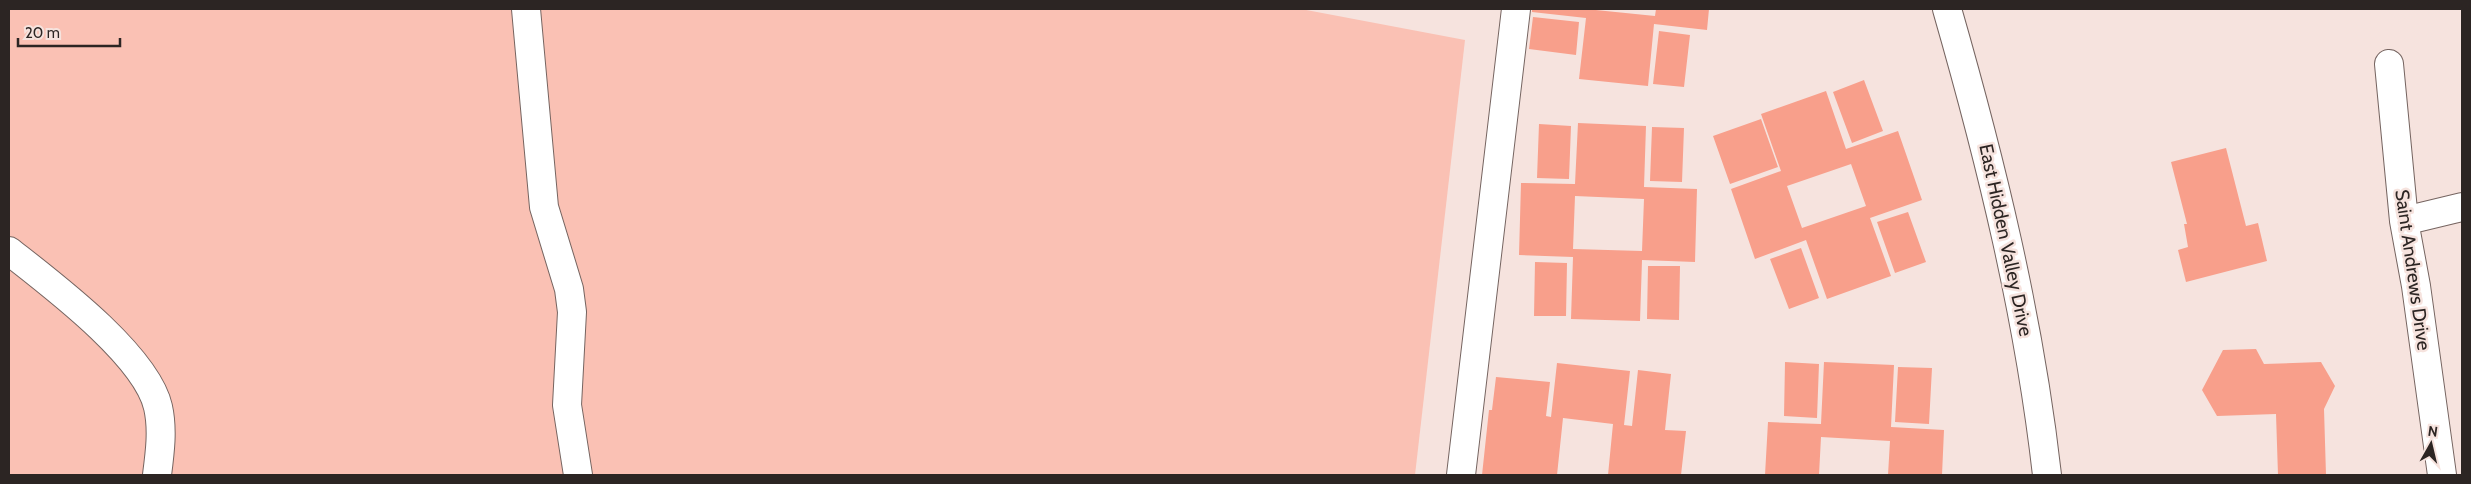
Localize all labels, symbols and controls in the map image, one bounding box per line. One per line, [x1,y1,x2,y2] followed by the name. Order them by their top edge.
[18,15,120,47] scale bar
[25,24,60,42] text: 20 m
[1974,142,2038,339] street label: East Hidden Valley Drive
[2390,188,2436,352] street label: Saint Andrews Drive
[2406,419,2456,469] north arrow
[2427,422,2439,441] text: N

